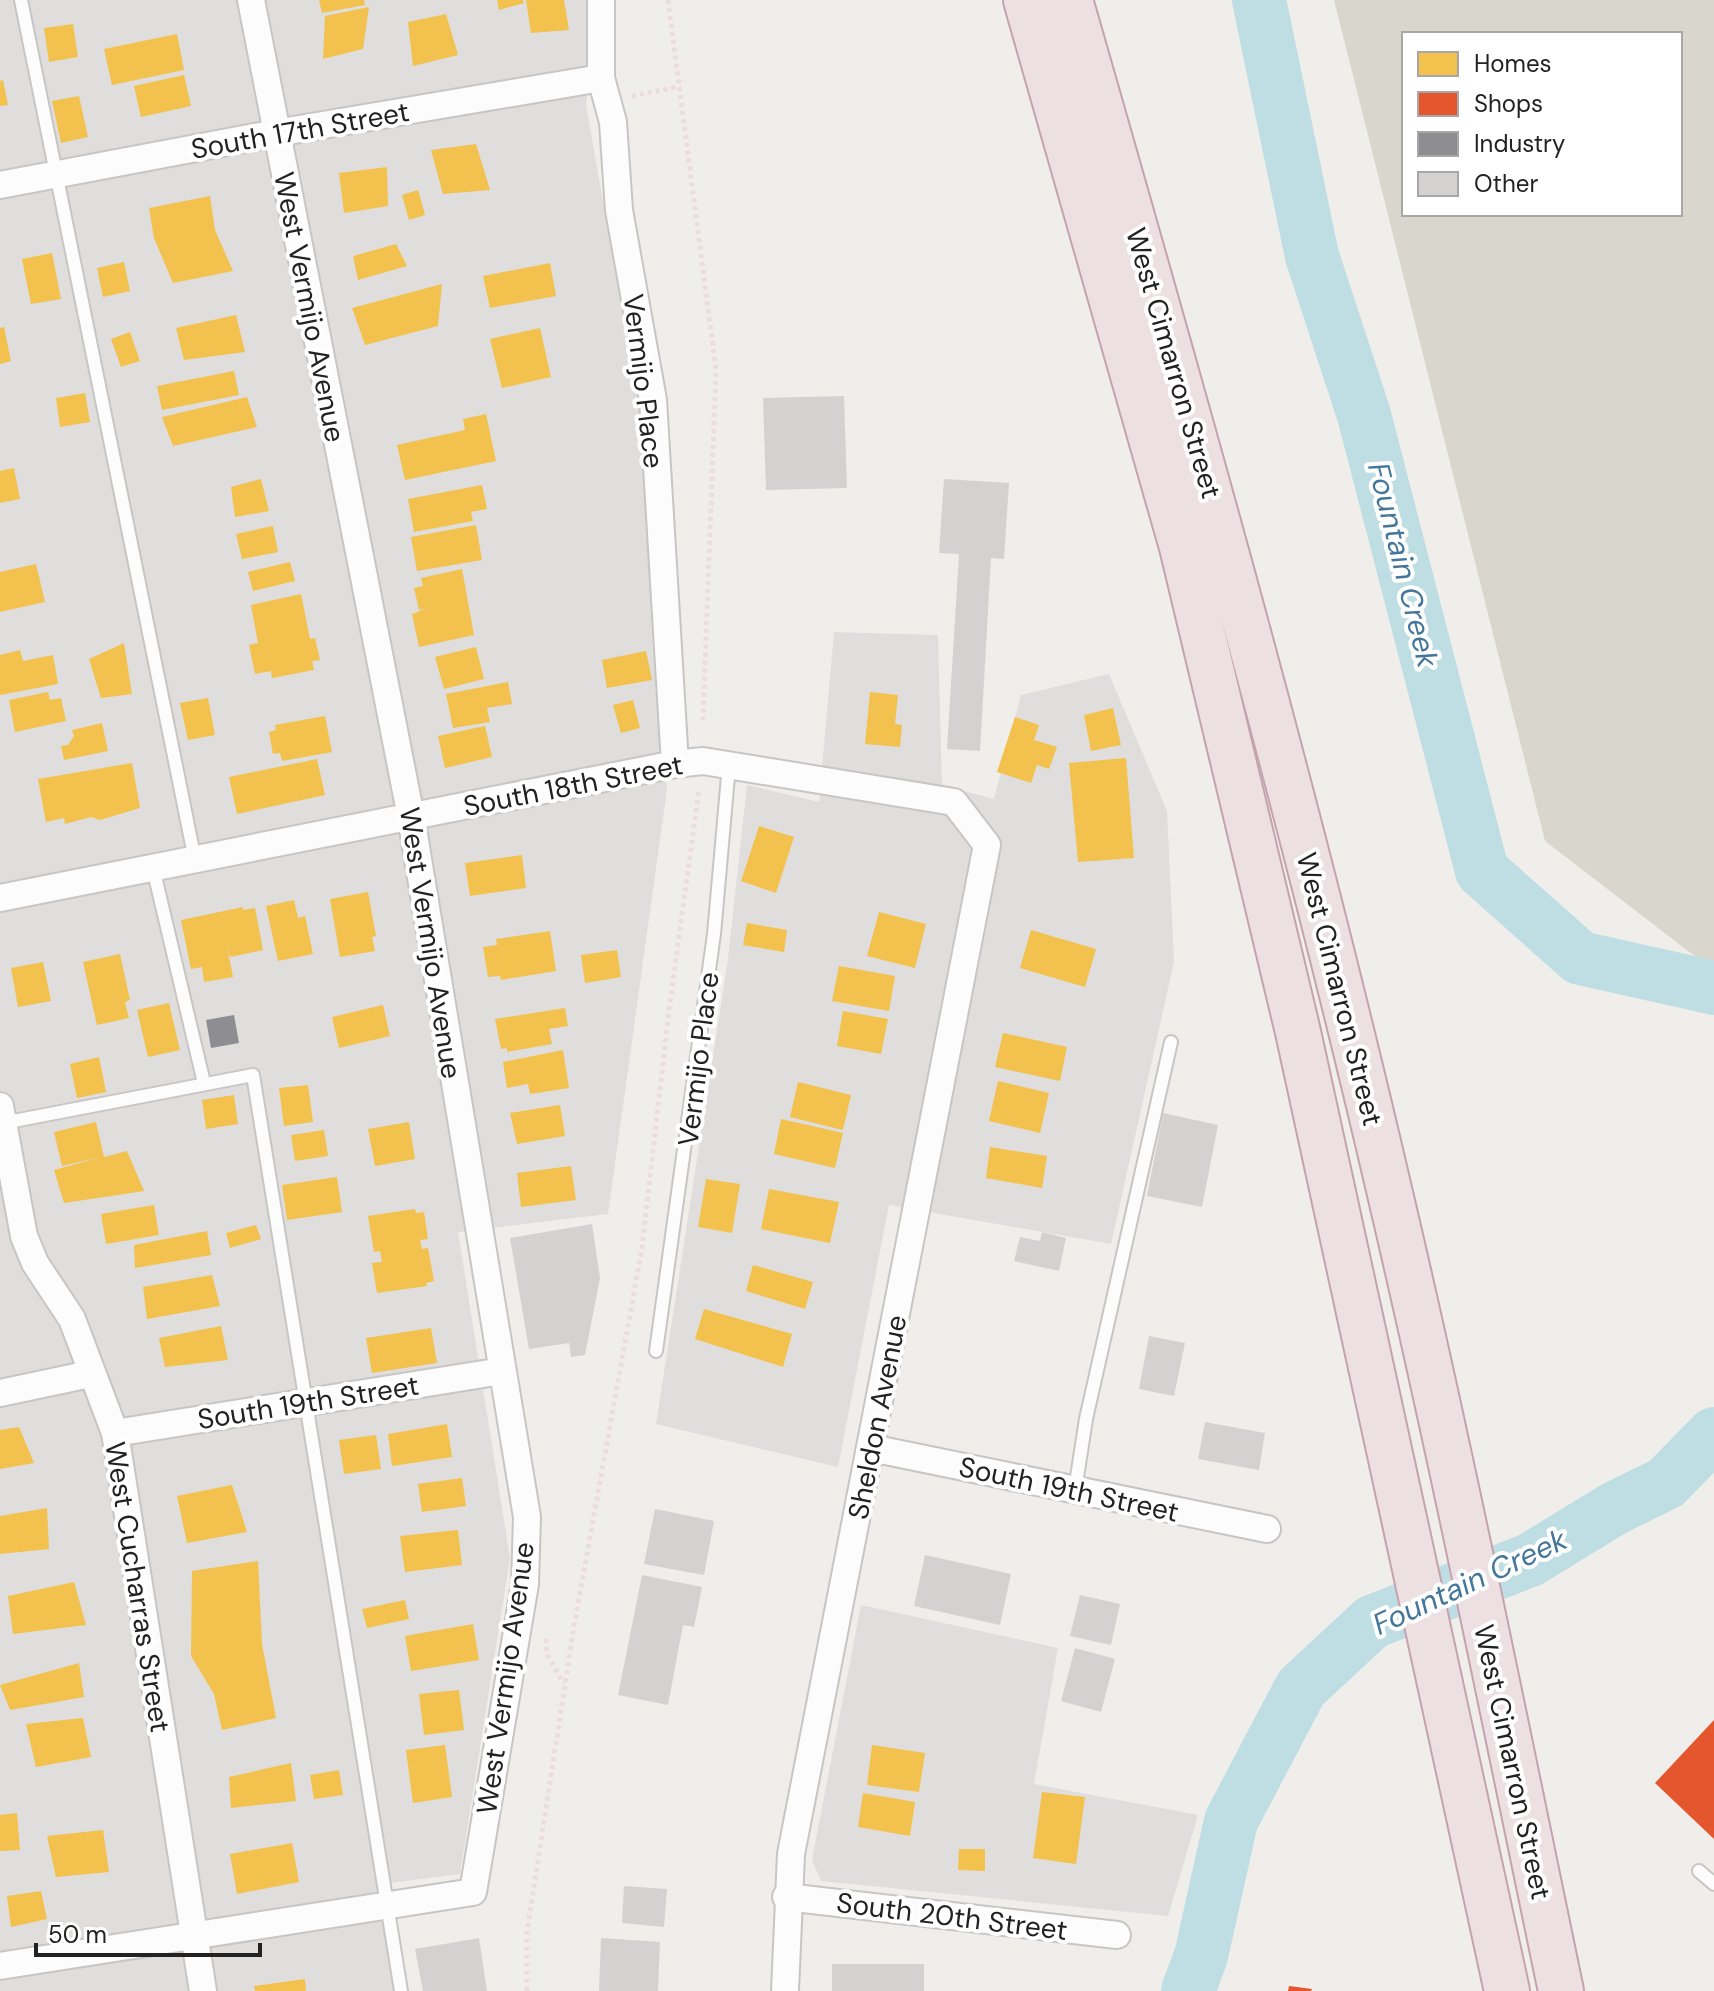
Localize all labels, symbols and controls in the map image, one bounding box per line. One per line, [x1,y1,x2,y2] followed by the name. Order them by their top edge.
[1402,32,1682,216] legend
[1474,48,1552,79] text: Homes
[1474,88,1543,119] text: Shops
[188,93,412,168] street label: South 17th Street
[1474,128,1565,159] text: Industry
[1474,168,1538,199] text: Other
[265,169,354,445] street label: West Vermijo Avenue
[1117,223,1230,503] street label: West Cimarron Street
[614,292,673,470] street label: Vermijo Place
[1359,458,1448,672] water label: Fountain Creek
[460,746,686,825] street label: South 18th Street
[391,805,470,1081] street label: West Vermijo Avenue
[1288,849,1391,1129] street label: West Cimarron Street
[669,970,728,1148] street label: Vermijo Place
[840,1312,915,1522] street label: Sheldon Avenue
[195,1367,421,1438] street label: South 19th Street
[96,1439,179,1735] street label: West Cucharras Street
[956,1448,1182,1531] street label: South 19th Street
[1366,1519,1574,1644] water label: Fountain Creek
[468,1540,543,1816] street label: West Vermijo Avenue
[1465,1621,1560,1903] street label: West Cimarron Street
[834,1884,1069,1949] street label: South 20th Street
[36,1907,260,1957] scale bar
[48,1919,107,1950] text: 50 m

